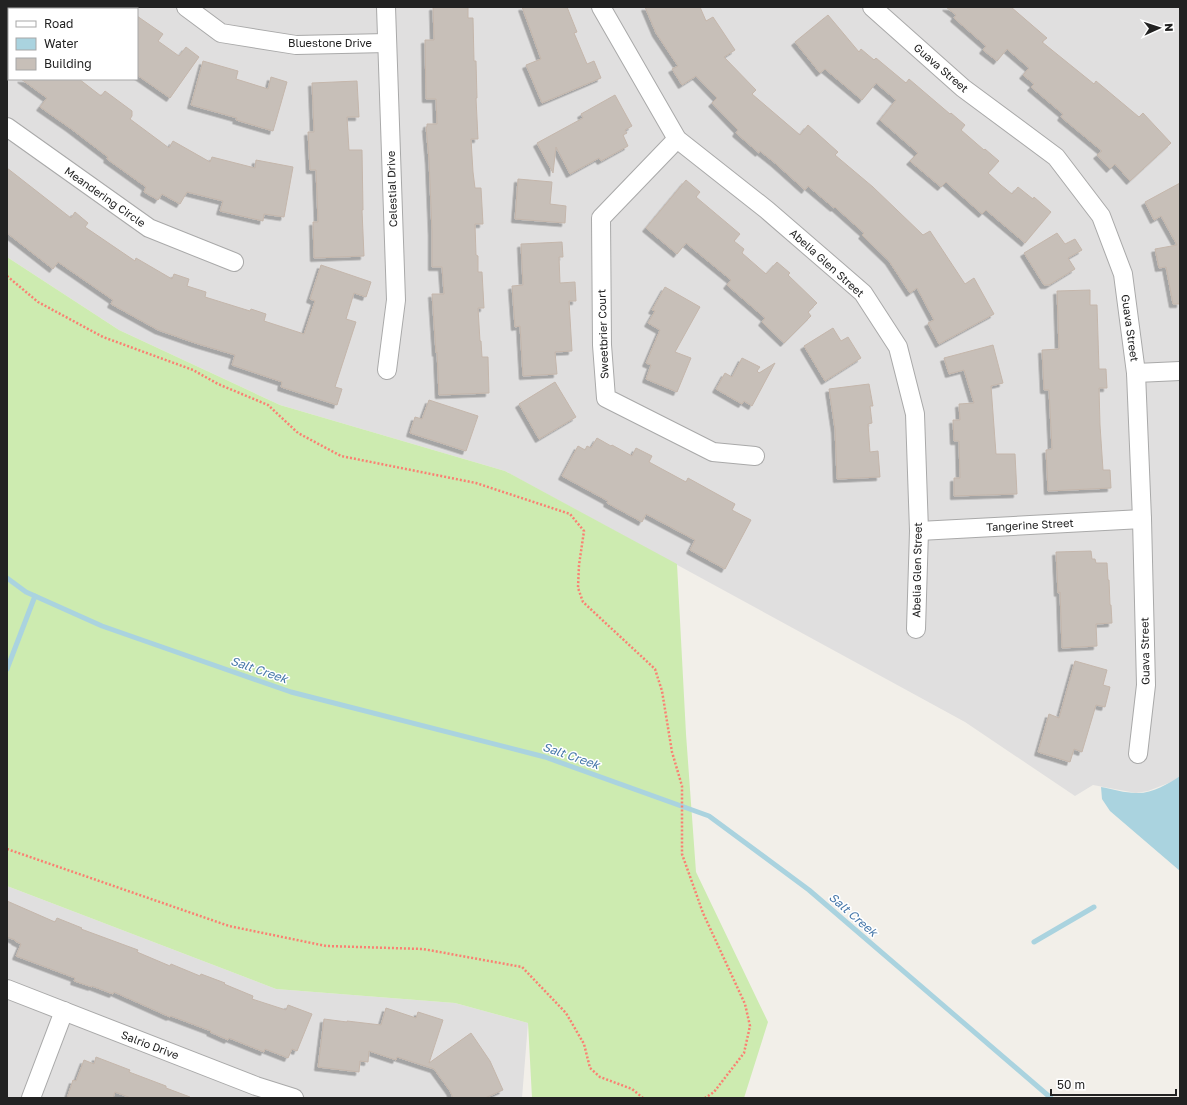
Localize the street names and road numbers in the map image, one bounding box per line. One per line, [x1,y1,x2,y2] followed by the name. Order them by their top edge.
[288,36,372,49] street label: Bluestone Drive
[911,40,971,95] street label: Guava Street
[384,151,399,228] street label: Celestial Drive
[62,164,148,229] street label: Meandering Circle
[787,226,867,299] street label: Abelia Glen Street
[594,289,611,379] street label: Sweetbrier Court
[1119,293,1142,362] street label: Guava Street
[986,516,1074,533] street label: Tangerine Street
[909,522,924,618] street label: Abelia Glen Street
[1137,617,1152,685] street label: Guava Street
[120,1028,181,1061] street label: Salrio Drive

